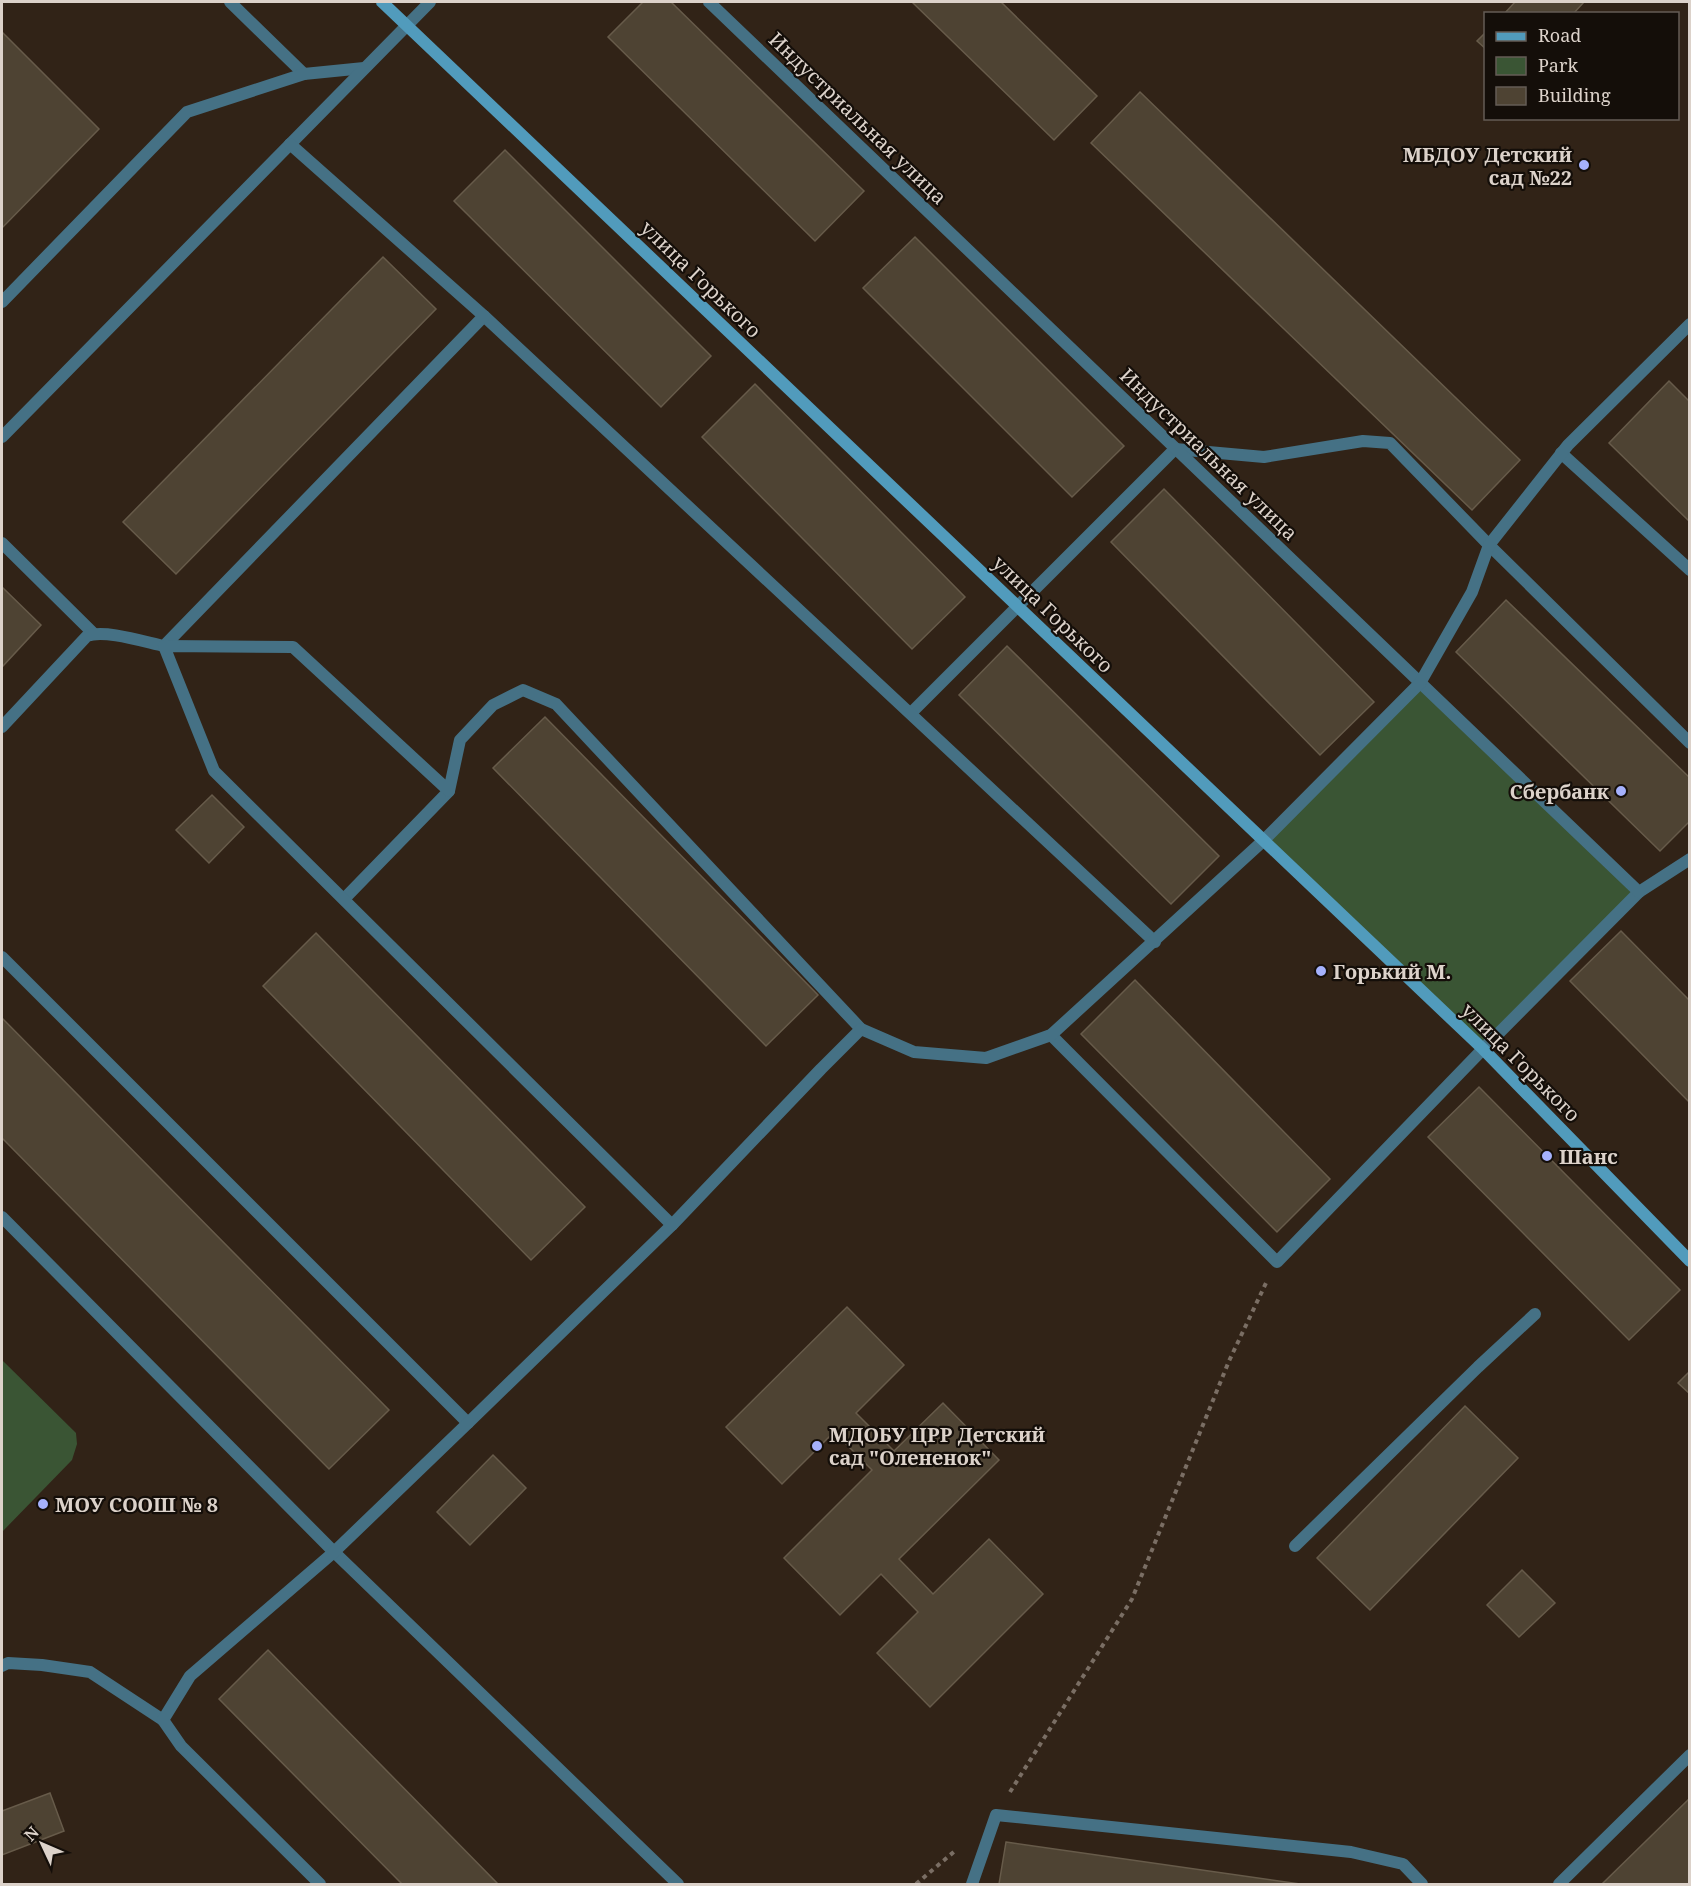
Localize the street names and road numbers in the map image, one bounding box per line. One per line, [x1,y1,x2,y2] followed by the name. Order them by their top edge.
[763,26,953,210] street label: Индустриальная улица
[635,215,767,343] street label: улица Горького
[1114,362,1304,546] street label: Индустриальная улица
[987,550,1119,678] street label: улица Горького
[1456,997,1586,1127] street label: улица Горького

